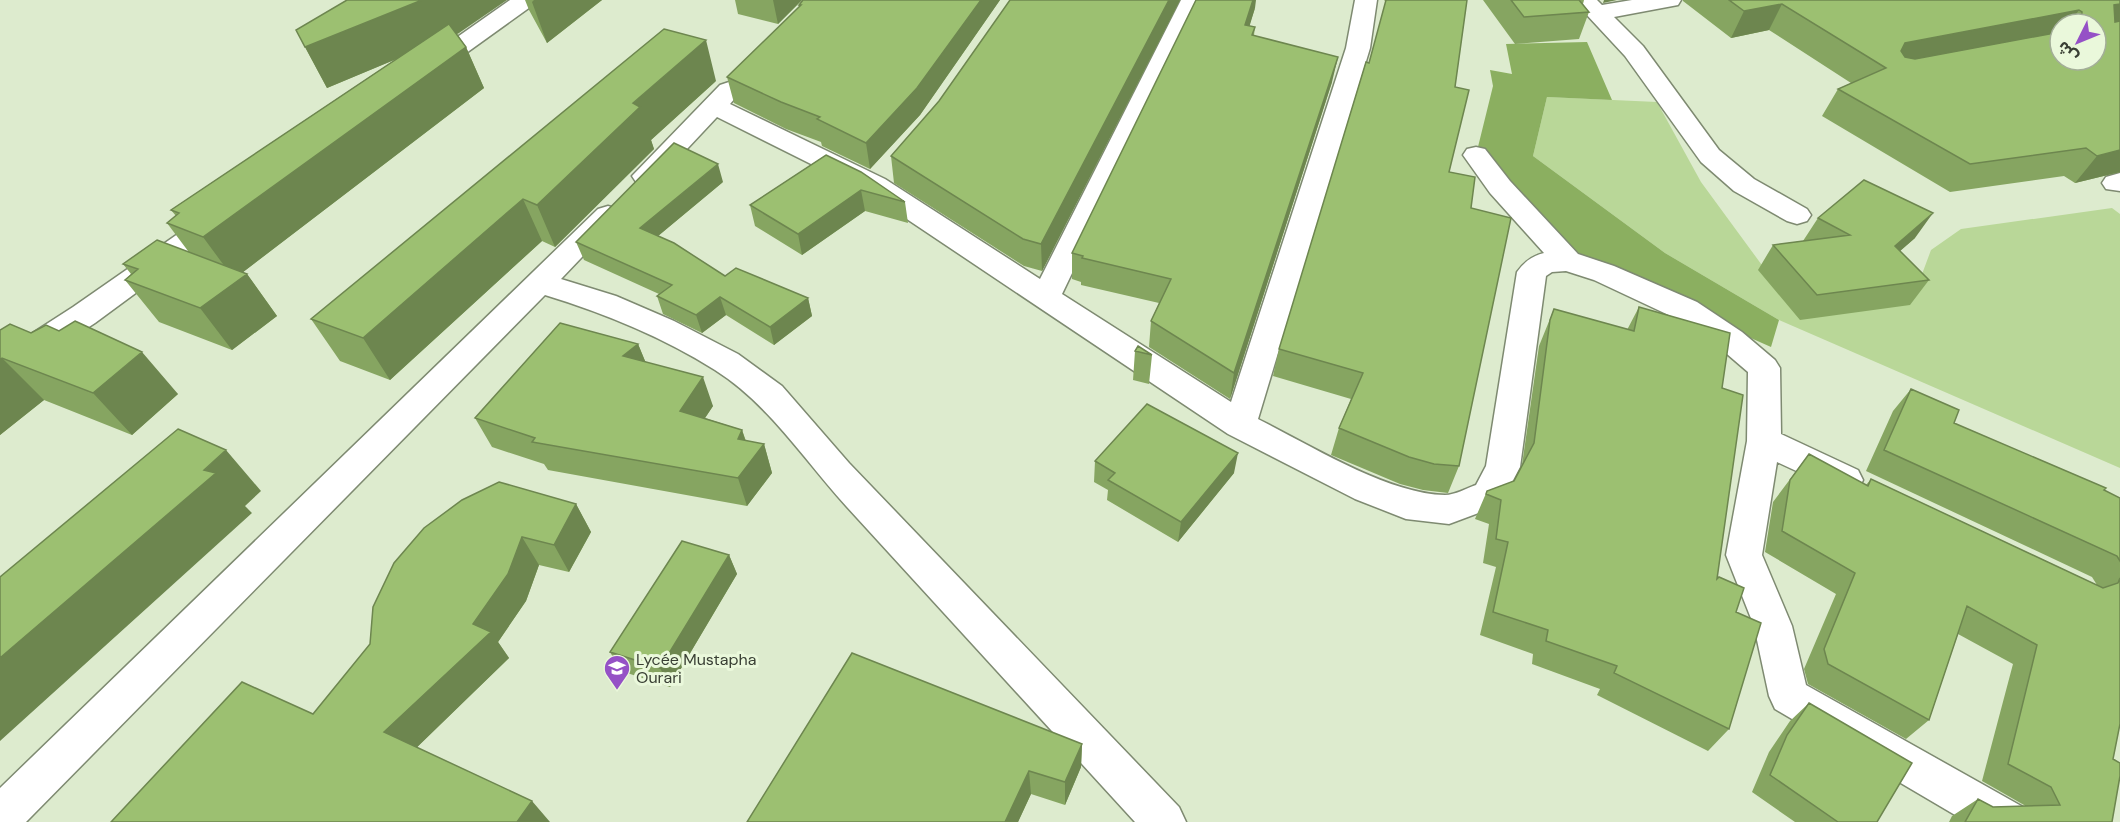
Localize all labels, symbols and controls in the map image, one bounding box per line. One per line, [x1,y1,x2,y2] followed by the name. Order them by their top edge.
[2048,12,2108,72] north arrow
[2052,37,2083,67] text: ش
[636,649,756,688] place label: Lycée Mustapha Ourari
[602,653,632,691] school or university icon: Lycée Mustapha Ourari

